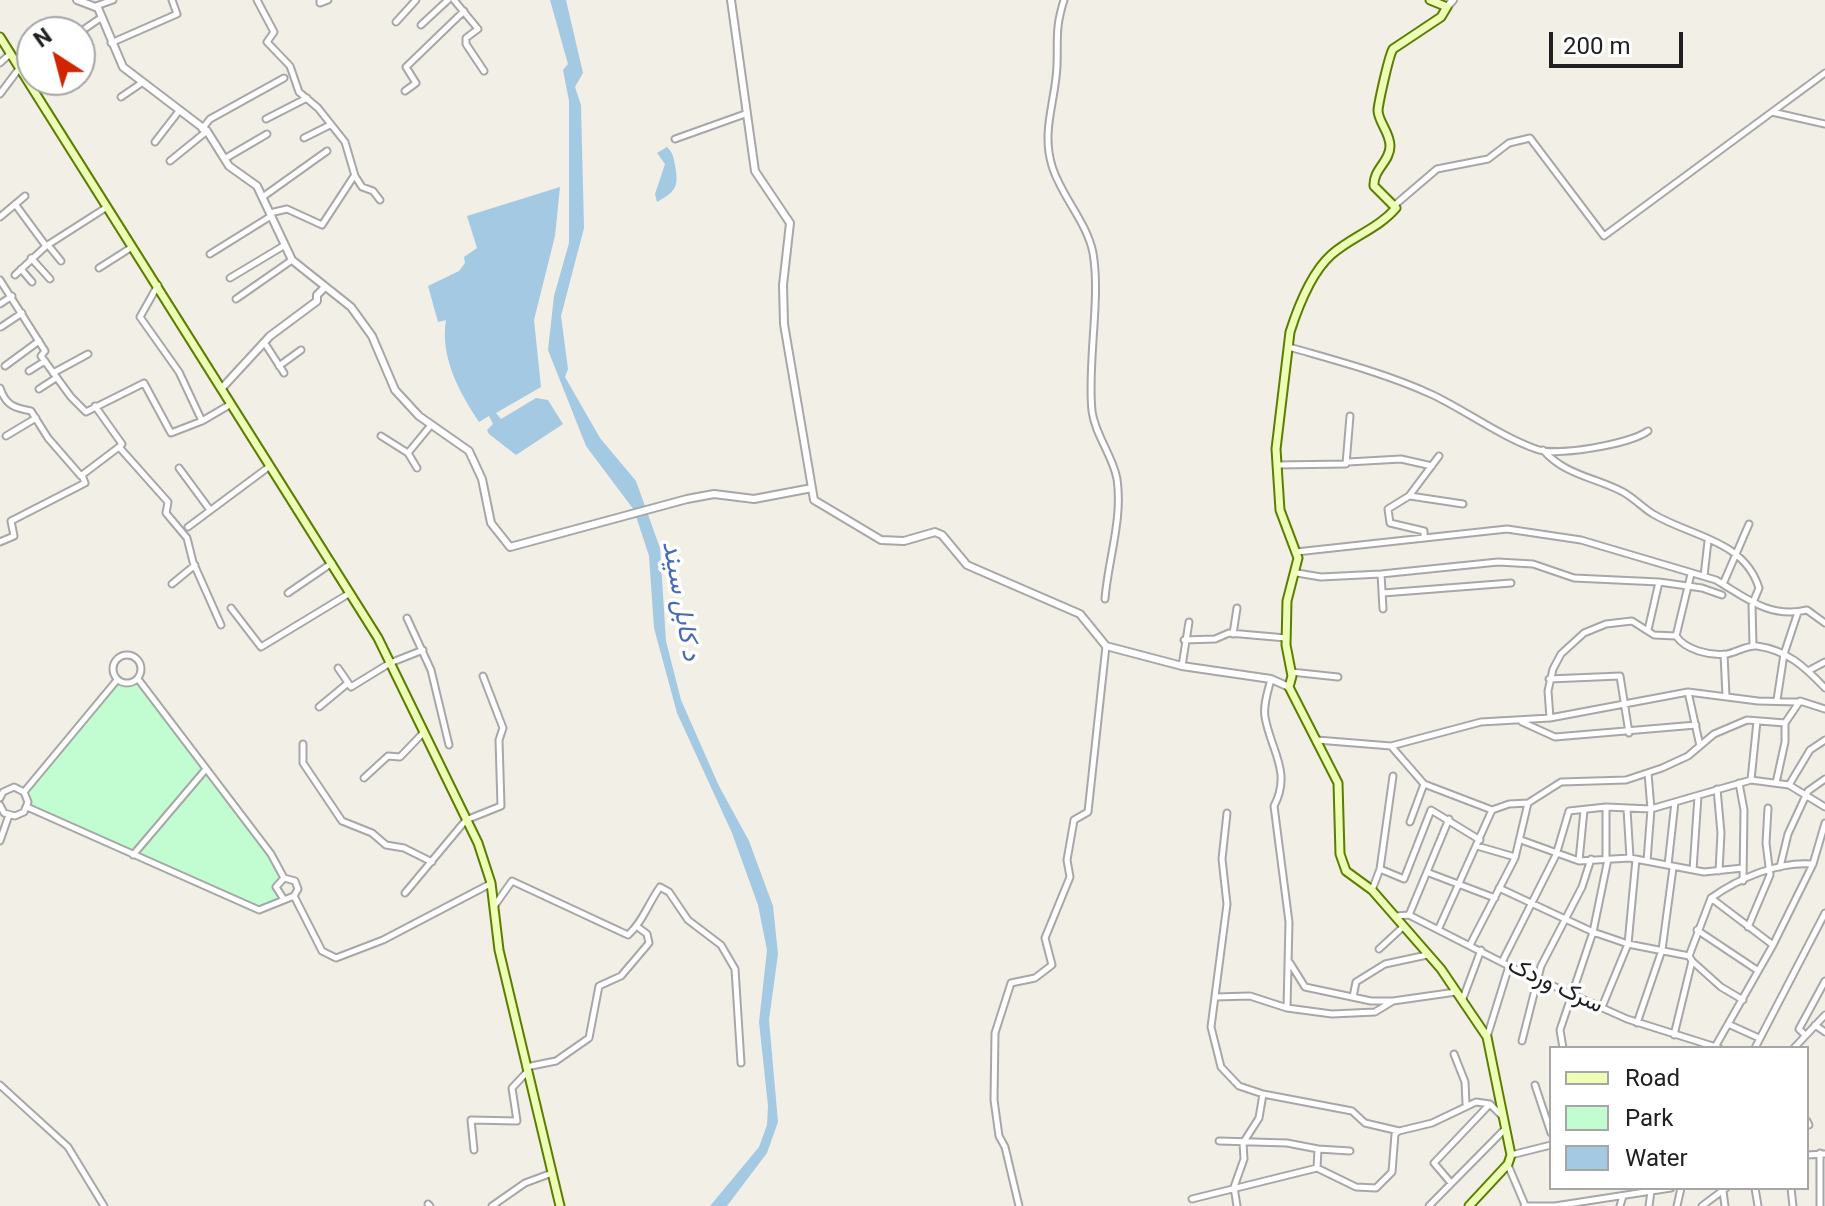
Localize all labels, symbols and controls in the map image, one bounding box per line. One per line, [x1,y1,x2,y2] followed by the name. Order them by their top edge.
[16,16,96,96] north arrow
[1553,16,1687,66] scale bar
[29,23,56,52] text: N
[1563,32,1630,60] text: 200 m
[654,539,706,663] water label: د کابل سيند
[1503,951,1607,1021] street label: سرک وردک
[1549,1046,1809,1190] legend
[1625,1064,1680,1092] text: Road
[1625,1104,1673,1132] text: Park
[1625,1144,1688,1172] text: Water

